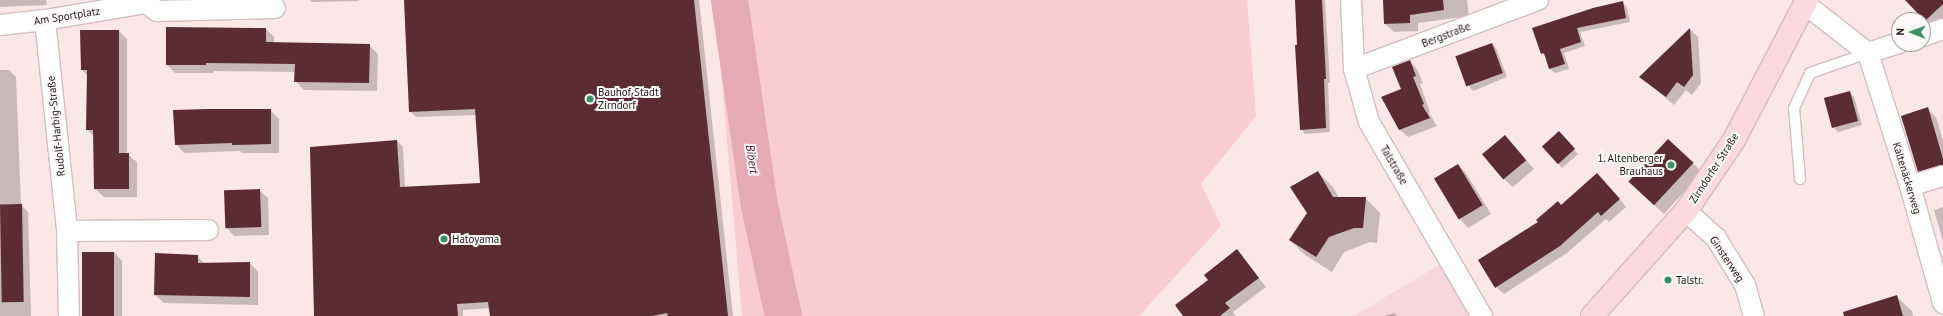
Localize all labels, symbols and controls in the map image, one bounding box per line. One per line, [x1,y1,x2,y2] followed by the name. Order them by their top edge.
[33,4,101,28] street label: Am Sportplatz
[1891,12,1931,52] north arrow
[1420,20,1472,50] street label: Bergstraße
[1893,28,1907,36] text: N
[44,75,68,177] street label: Rudolf-Harbig-Straße
[598,86,659,112] place label: Bauhof Stadt Zirndorf
[585,94,595,104] marker: Bauhof Stadt Zirndorf
[1686,131,1742,205] street label: Zirndorfer Straße
[1890,140,1924,216] street label: Kaltenäckerweg
[743,143,761,175] water label: Bibert
[1377,143,1411,187] street label: Talstraße
[1596,152,1663,178] place label: 1. Altenberger Brauhaus
[1666,160,1676,170] marker: 1. Altenberger Brauhaus
[452,232,499,246] place label: Hatoyama
[439,234,449,244] marker: Hatoyama
[1707,234,1747,284] street label: Ginsterweg
[1676,273,1703,287] place label: Talstr.
[1663,275,1673,285] marker: Talstr.

